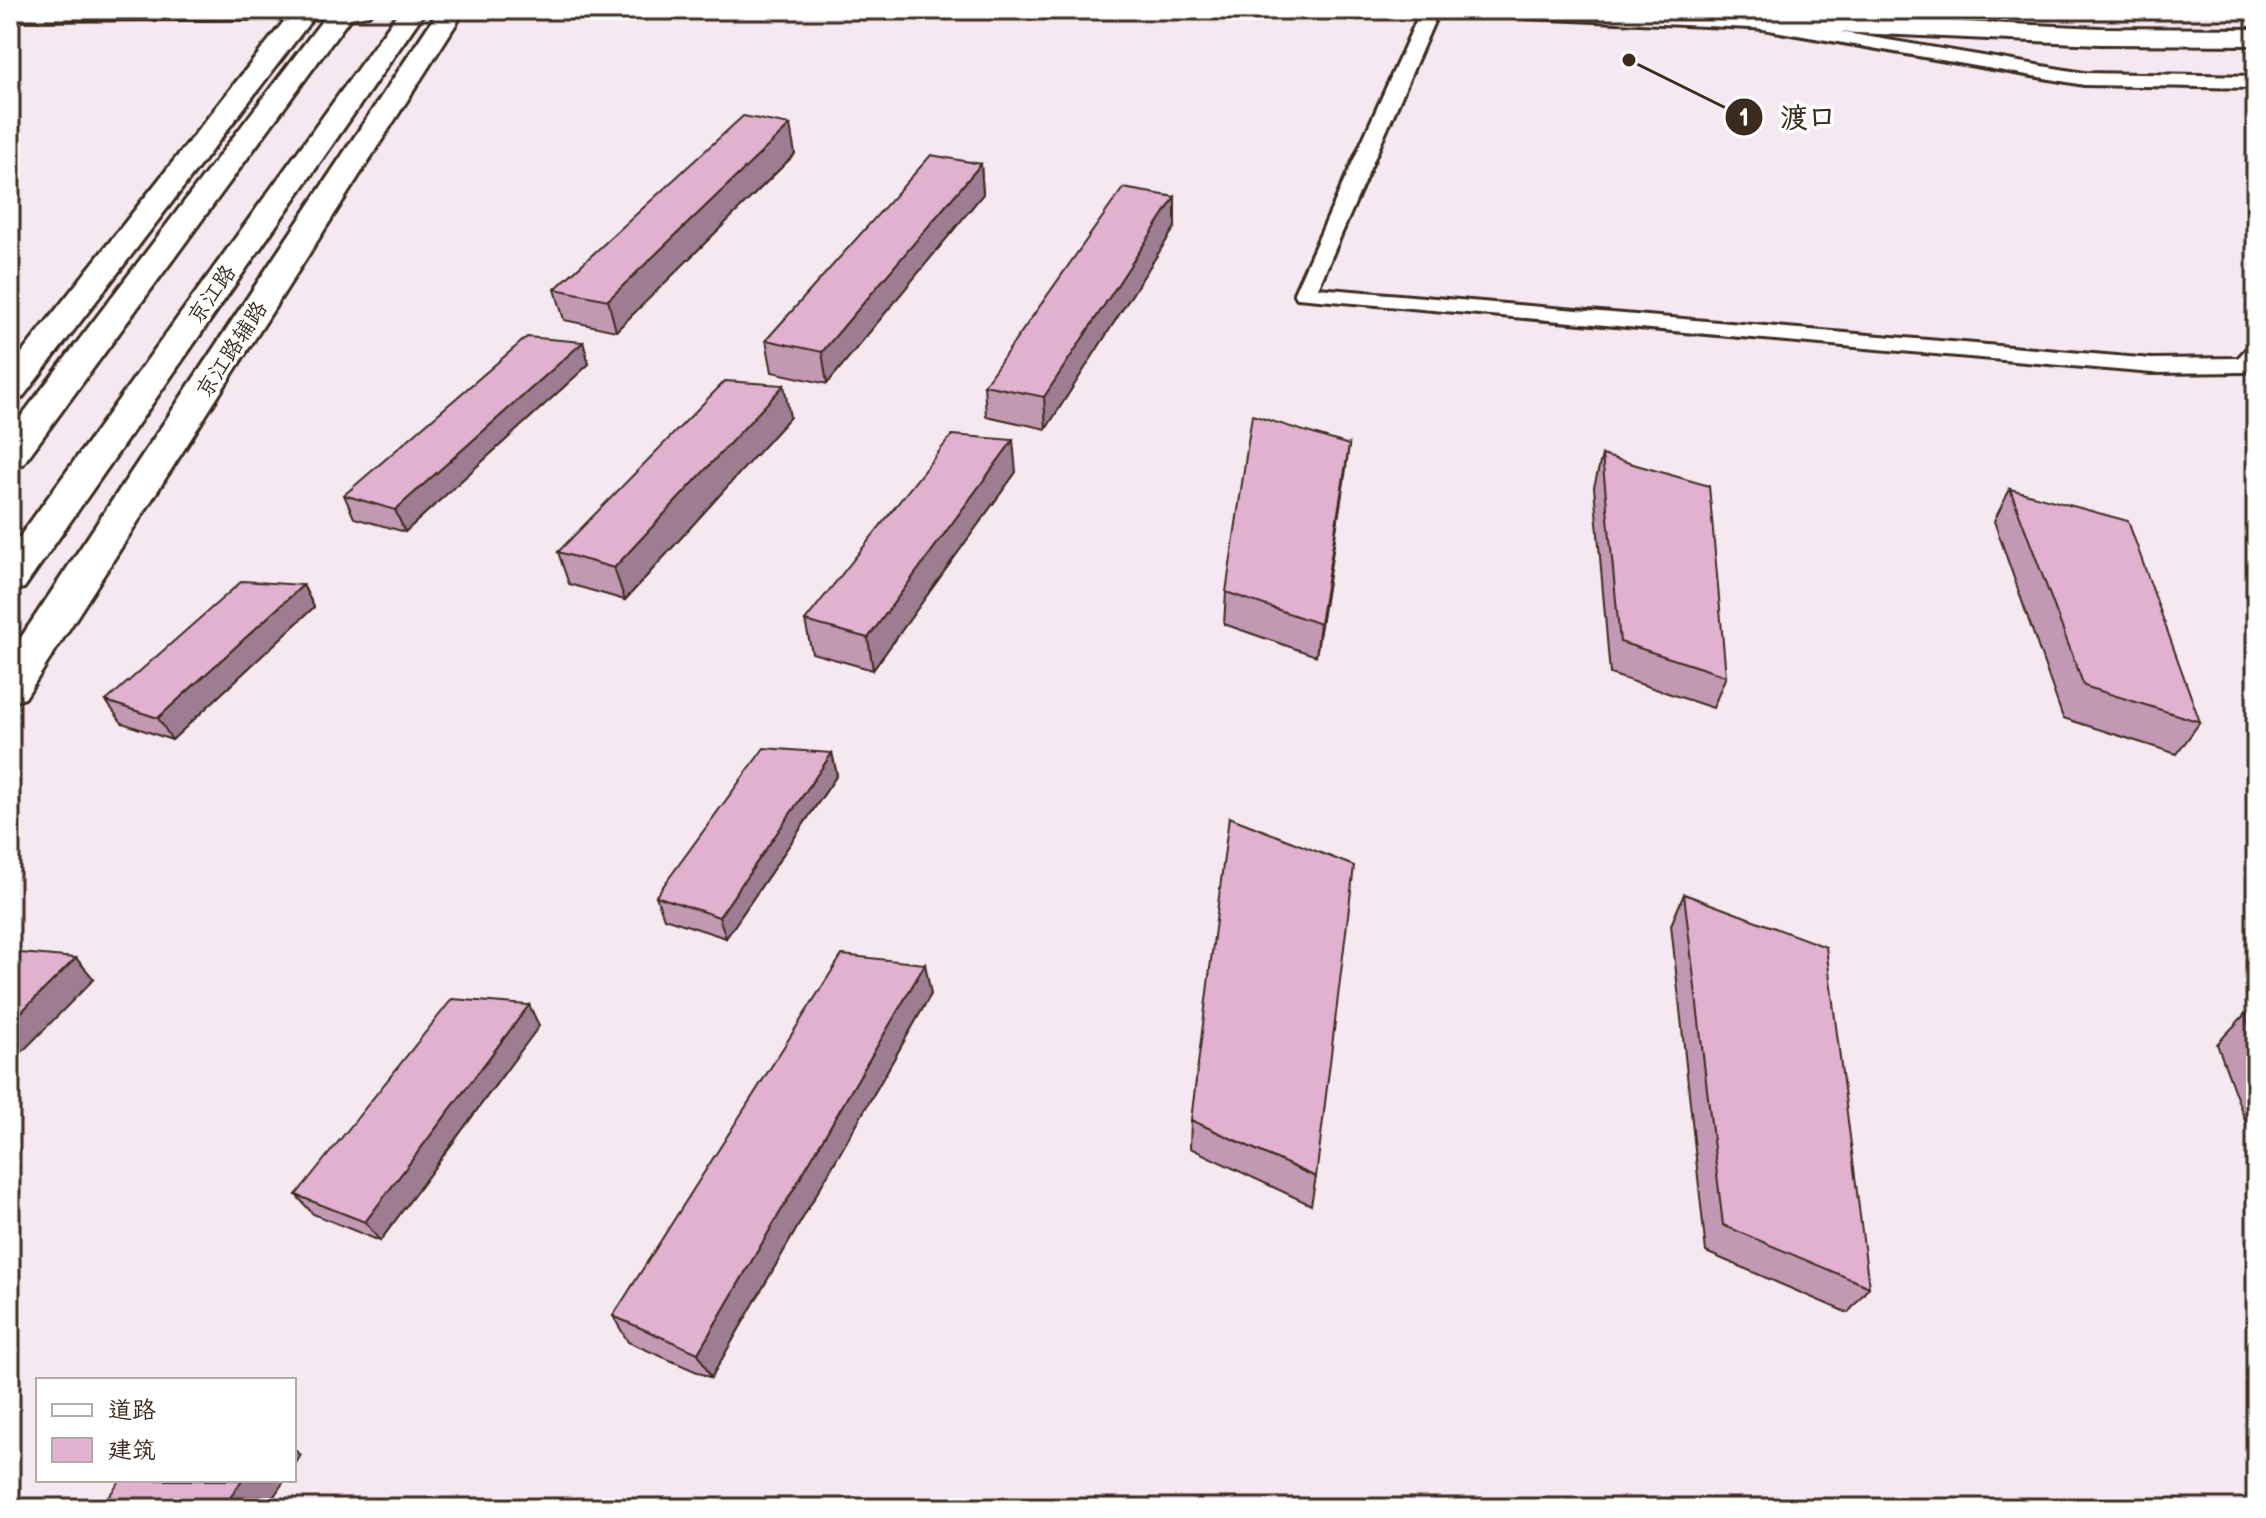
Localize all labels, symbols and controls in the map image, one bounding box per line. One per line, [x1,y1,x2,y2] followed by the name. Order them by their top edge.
[1724,91,1852,143] callout: 渡口
[1780,102,1836,135] text: 渡口
[1739,104,1749,133] text: 1
[182,260,242,330] street label: 京江路
[191,296,274,403] street label: 京江路辅路
[36,1378,296,1482] legend
[108,1396,156,1425] text: 道路
[108,1436,156,1465] text: 建筑

